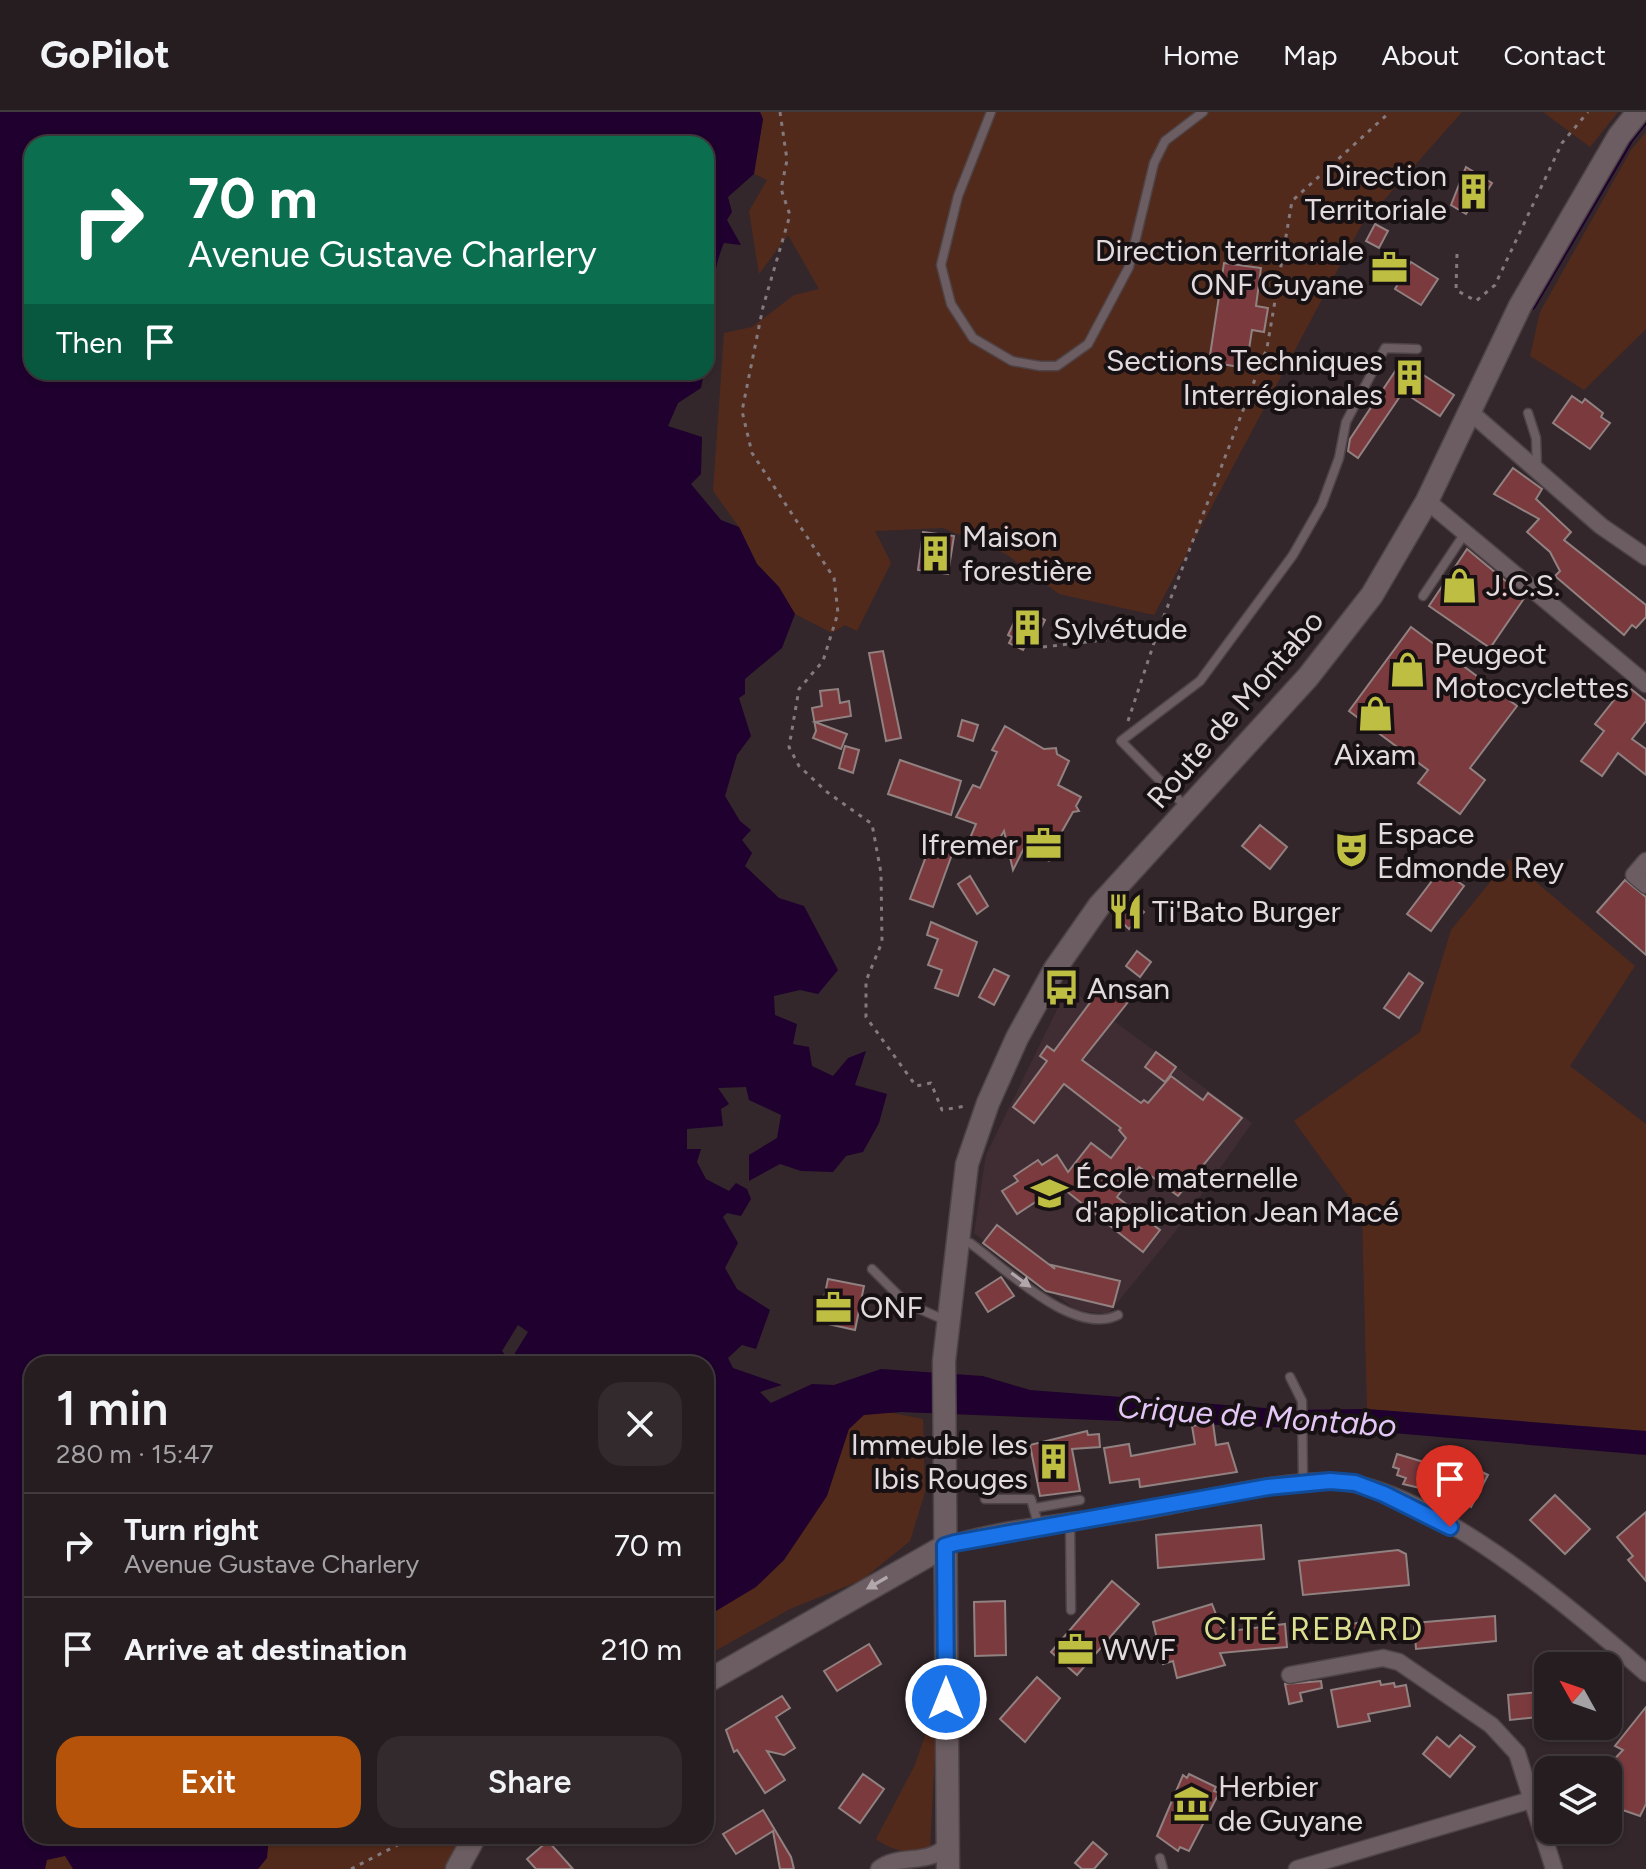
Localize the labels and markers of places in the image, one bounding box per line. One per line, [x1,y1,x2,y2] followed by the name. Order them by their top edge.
[1305,157,1447,228] place label: Direction Territoriale
[1454,173,1492,211] building icon: Direction Territoriale
[1095,232,1364,303] place label: Direction territoriale ONF Guyane
[1371,248,1409,286] office icon: Direction territoriale ONF Guyane
[1106,342,1383,413] place label: Sections Techniques Interrégionales
[1390,358,1428,396] building icon: Sections Techniques Interrégionales
[962,518,1092,589] place label: Maison forestière
[917,534,955,572] building icon: Maison forestière
[1441,566,1479,604] shop icon: J.C.S.
[1486,567,1560,604] place label: J.C.S.
[1008,609,1046,647] building icon: Sylvétude
[1053,610,1188,647] place label: Sylvétude
[1434,635,1629,706] place label: Peugeot Motocyclettes
[1389,651,1427,689] shop icon: Peugeot Motocyclettes
[1356,694,1394,732] shop icon: Aixam
[1334,736,1416,773] place label: Aixam
[1377,815,1564,886] place label: Espace Edmonde Rey
[1025,825,1063,863] office icon: Ifremer
[920,826,1018,863] place label: Ifremer
[1332,831,1370,869] theatre icon: Espace Edmonde Rey
[1107,892,1145,930] restaurant icon: Ti'Bato Burger
[1152,893,1341,930] place label: Ti'Bato Burger
[1042,969,1080,1007] bus stop icon: Ansan
[1087,970,1170,1007] place label: Ansan
[1075,1159,1399,1230] place label: École maternelle d'application Jean Macé
[1030,1175,1068,1213] school or university icon: École maternelle d'application Jean Macé
[815,1288,853,1326] office icon: ONF
[860,1289,923,1326] place label: ONF
[851,1426,1028,1497] place label: Immeuble les Ibis Rouges
[1035,1442,1073,1480] building icon: Immeuble les Ibis Rouges
[1416,1445,1484,1527] pin
[1057,1630,1095,1668] office icon: WWF
[1102,1631,1176,1668] place label: WWF
[1218,1768,1363,1839] place label: Herbier de Guyane
[1173,1784,1211,1822] museum icon: Herbier de Guyane

